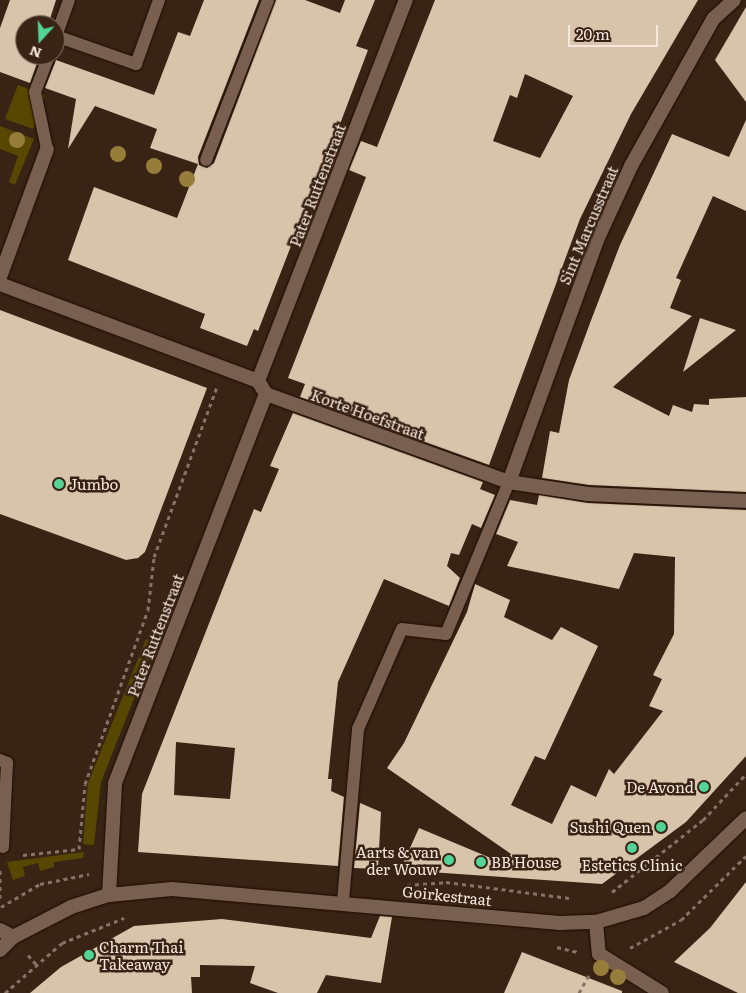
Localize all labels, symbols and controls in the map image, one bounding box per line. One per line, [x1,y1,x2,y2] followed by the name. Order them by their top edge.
[15,15,65,65] north arrow
[571,15,661,47] scale bar
[576,22,610,45] text: 20 m
[26,42,44,65] text: N
[285,121,349,249] street label: Pater Ruttenstraat
[555,163,621,287] street label: Sint Marcusstraat
[309,385,427,443] street label: Korte Hoefstraat
[69,475,118,493] place label: Jumbo
[53,478,65,490] marker: Jumbo
[123,571,187,699] street label: Pater Ruttenstraat
[626,778,694,796] place label: De Avond
[698,781,710,793] marker: De Avond
[569,818,651,836] place label: Sushi Quen
[655,821,667,833] marker: Sushi Quen
[356,842,439,877] place label: Aarts & van der Wouw
[626,842,638,854] marker: Estetics Clinic
[491,853,559,871] place label: BB House
[443,854,455,866] marker: Aarts & van der Wouw
[475,856,487,868] marker: BB House
[582,856,682,874] place label: Estetics Clinic
[401,881,493,909] street label: Goirkestraat
[99,937,183,972] place label: Charm Thai Takeaway
[83,949,95,961] marker: Charm Thai Takeaway

